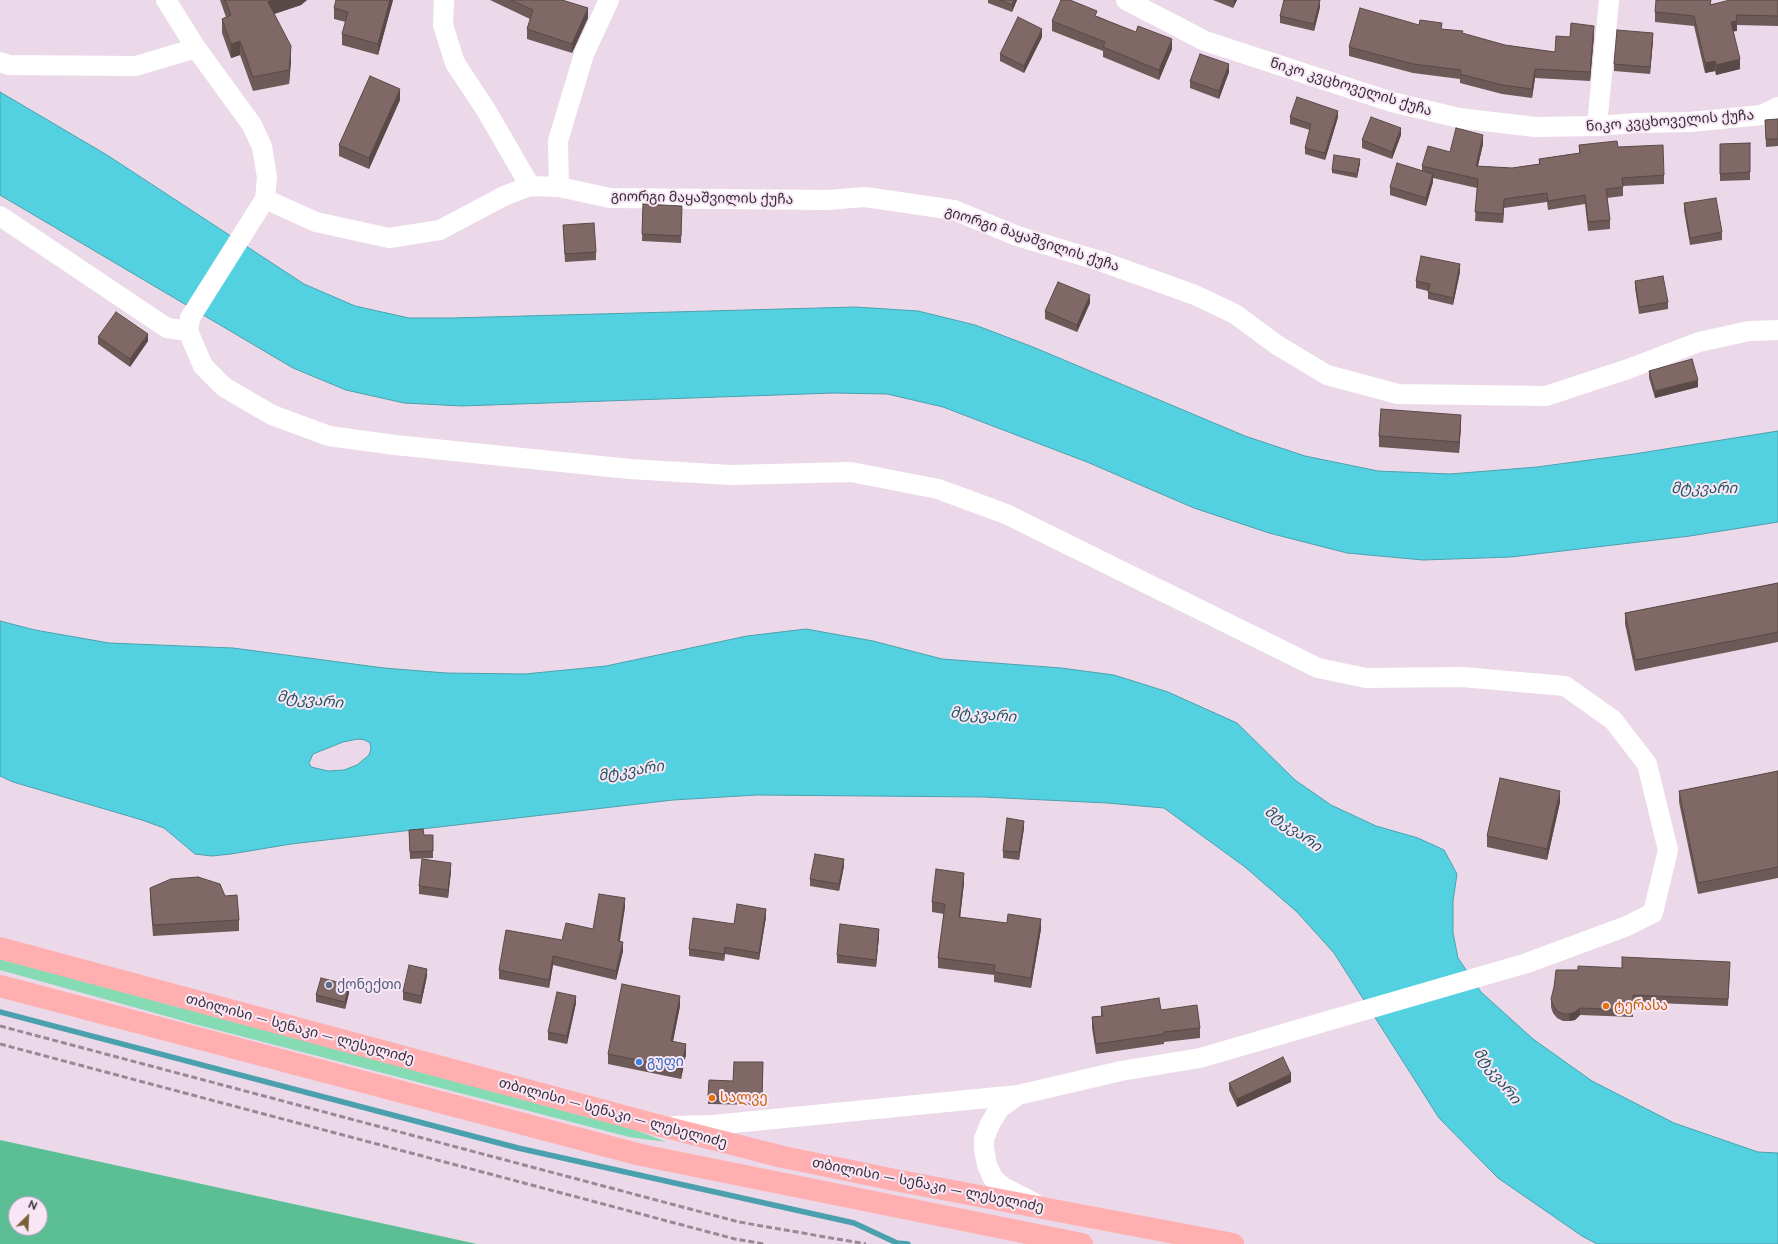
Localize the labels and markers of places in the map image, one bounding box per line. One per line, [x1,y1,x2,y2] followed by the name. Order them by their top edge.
[337,977,402,993] place label: ქონექთი
[324,980,334,990] marker: ქონექთი
[1614,998,1668,1014] place label: ტერასა
[1601,1001,1611,1011] marker: ტერასა
[647,1054,684,1070] place label: გუფი
[634,1057,644,1067] marker: გუფი
[720,1090,768,1106] place label: სალვე
[707,1093,717,1103] marker: სალვე

